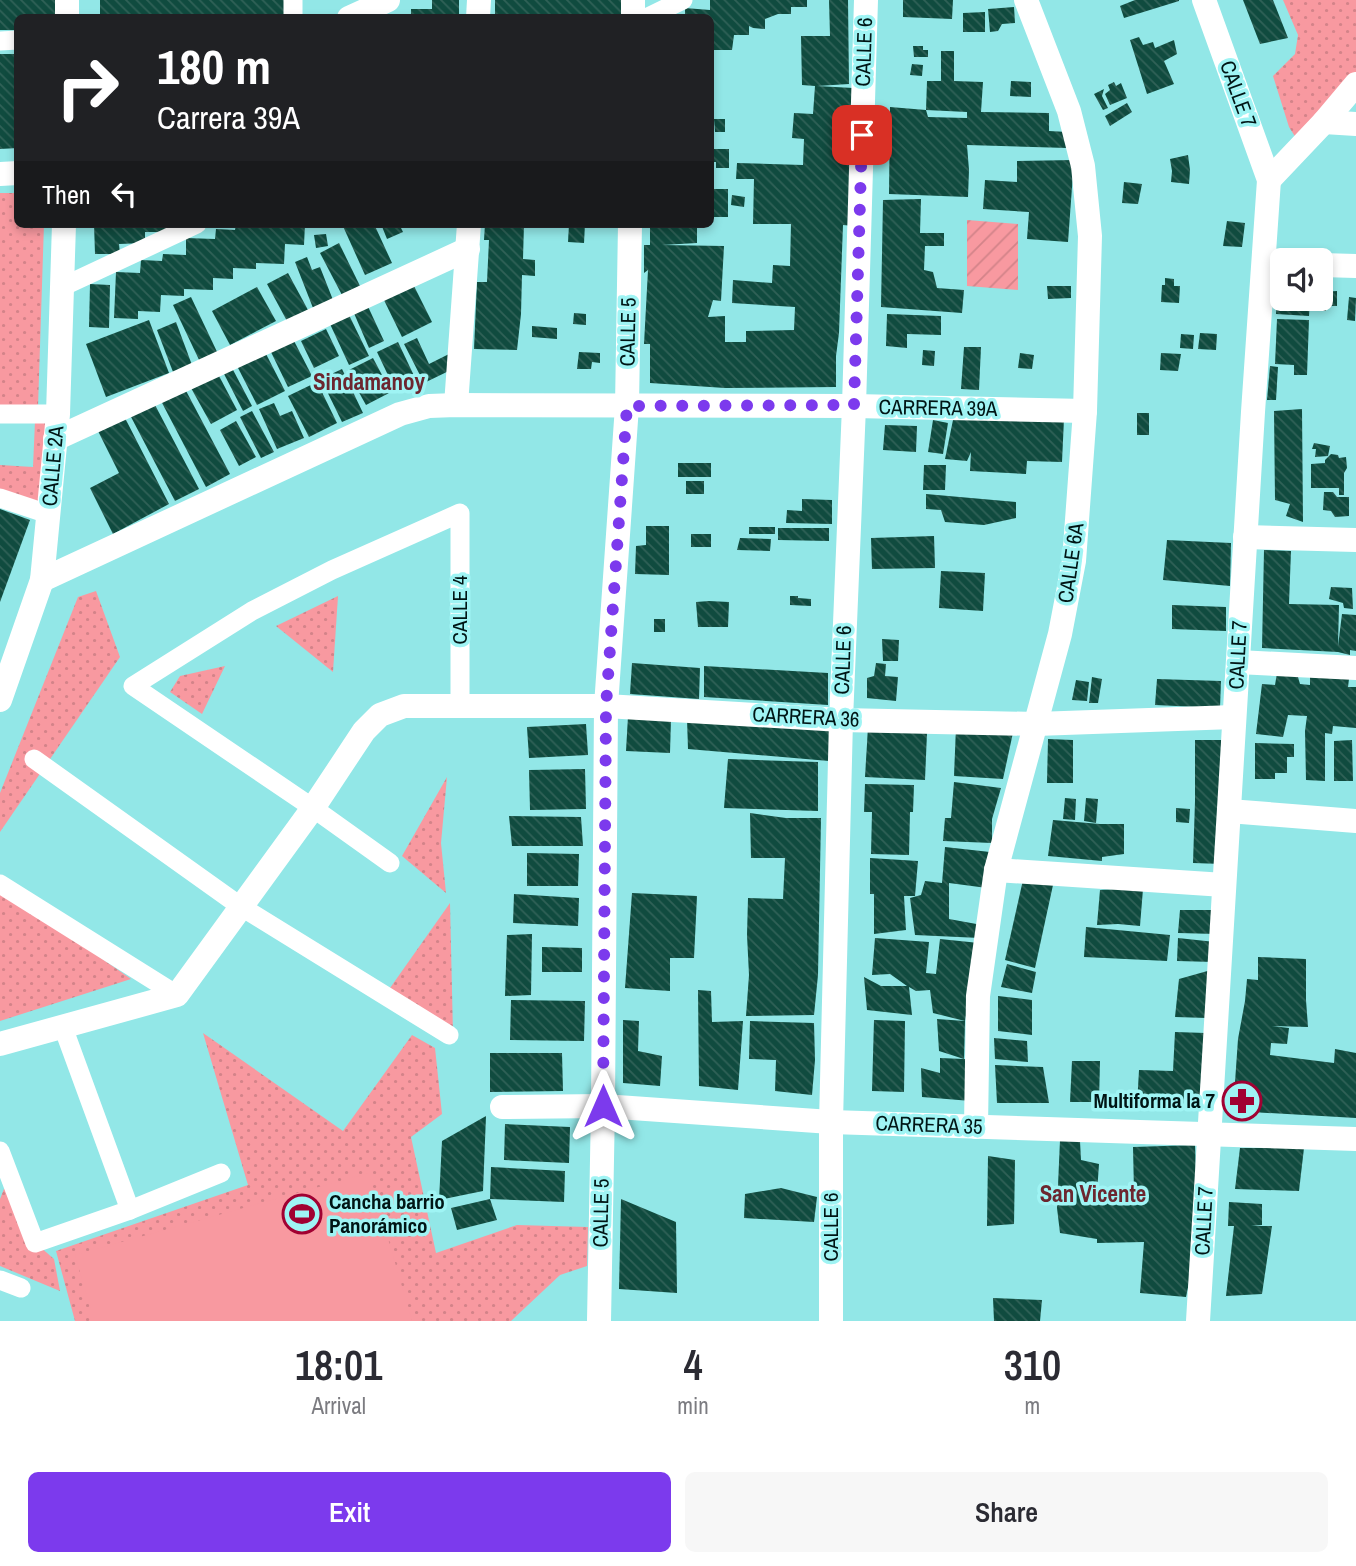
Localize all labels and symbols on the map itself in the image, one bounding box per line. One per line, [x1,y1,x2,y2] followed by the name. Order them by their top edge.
[848,17,879,87] street label: CALLE 6
[1213,56,1264,131] street label: CALLE 7
[832,105,892,165] pin
[612,297,643,367] street label: CALLE 5
[313,366,426,397] district label: Sindamanoy
[878,392,998,423] street label: CARRERA 39A
[35,424,70,507] street label: CALLE 2A
[1051,521,1091,605] street label: CALLE 6A
[445,575,474,644] street label: CALLE 4
[1221,620,1254,690] street label: CALLE 7
[827,625,858,695] street label: CALLE 6
[752,699,860,734] street label: CARRERA 36
[566,1069,640,1143] position arrow
[1221,1080,1263,1122] pharmacy icon: Multiforma la 7
[1093,1086,1215,1115] place label: Multiforma la 7
[875,1108,983,1141] street label: CARRERA 35
[585,1178,616,1248] street label: CALLE 5
[1040,1178,1146,1209] district label: San Vicente
[1187,1186,1220,1256] street label: CALLE 7
[329,1187,445,1240] place label: Cancha barrio Panorámico
[281,1193,323,1235] sports icon: Cancha barrio Panorámico
[816,1193,845,1261] street label: CALLE 6

